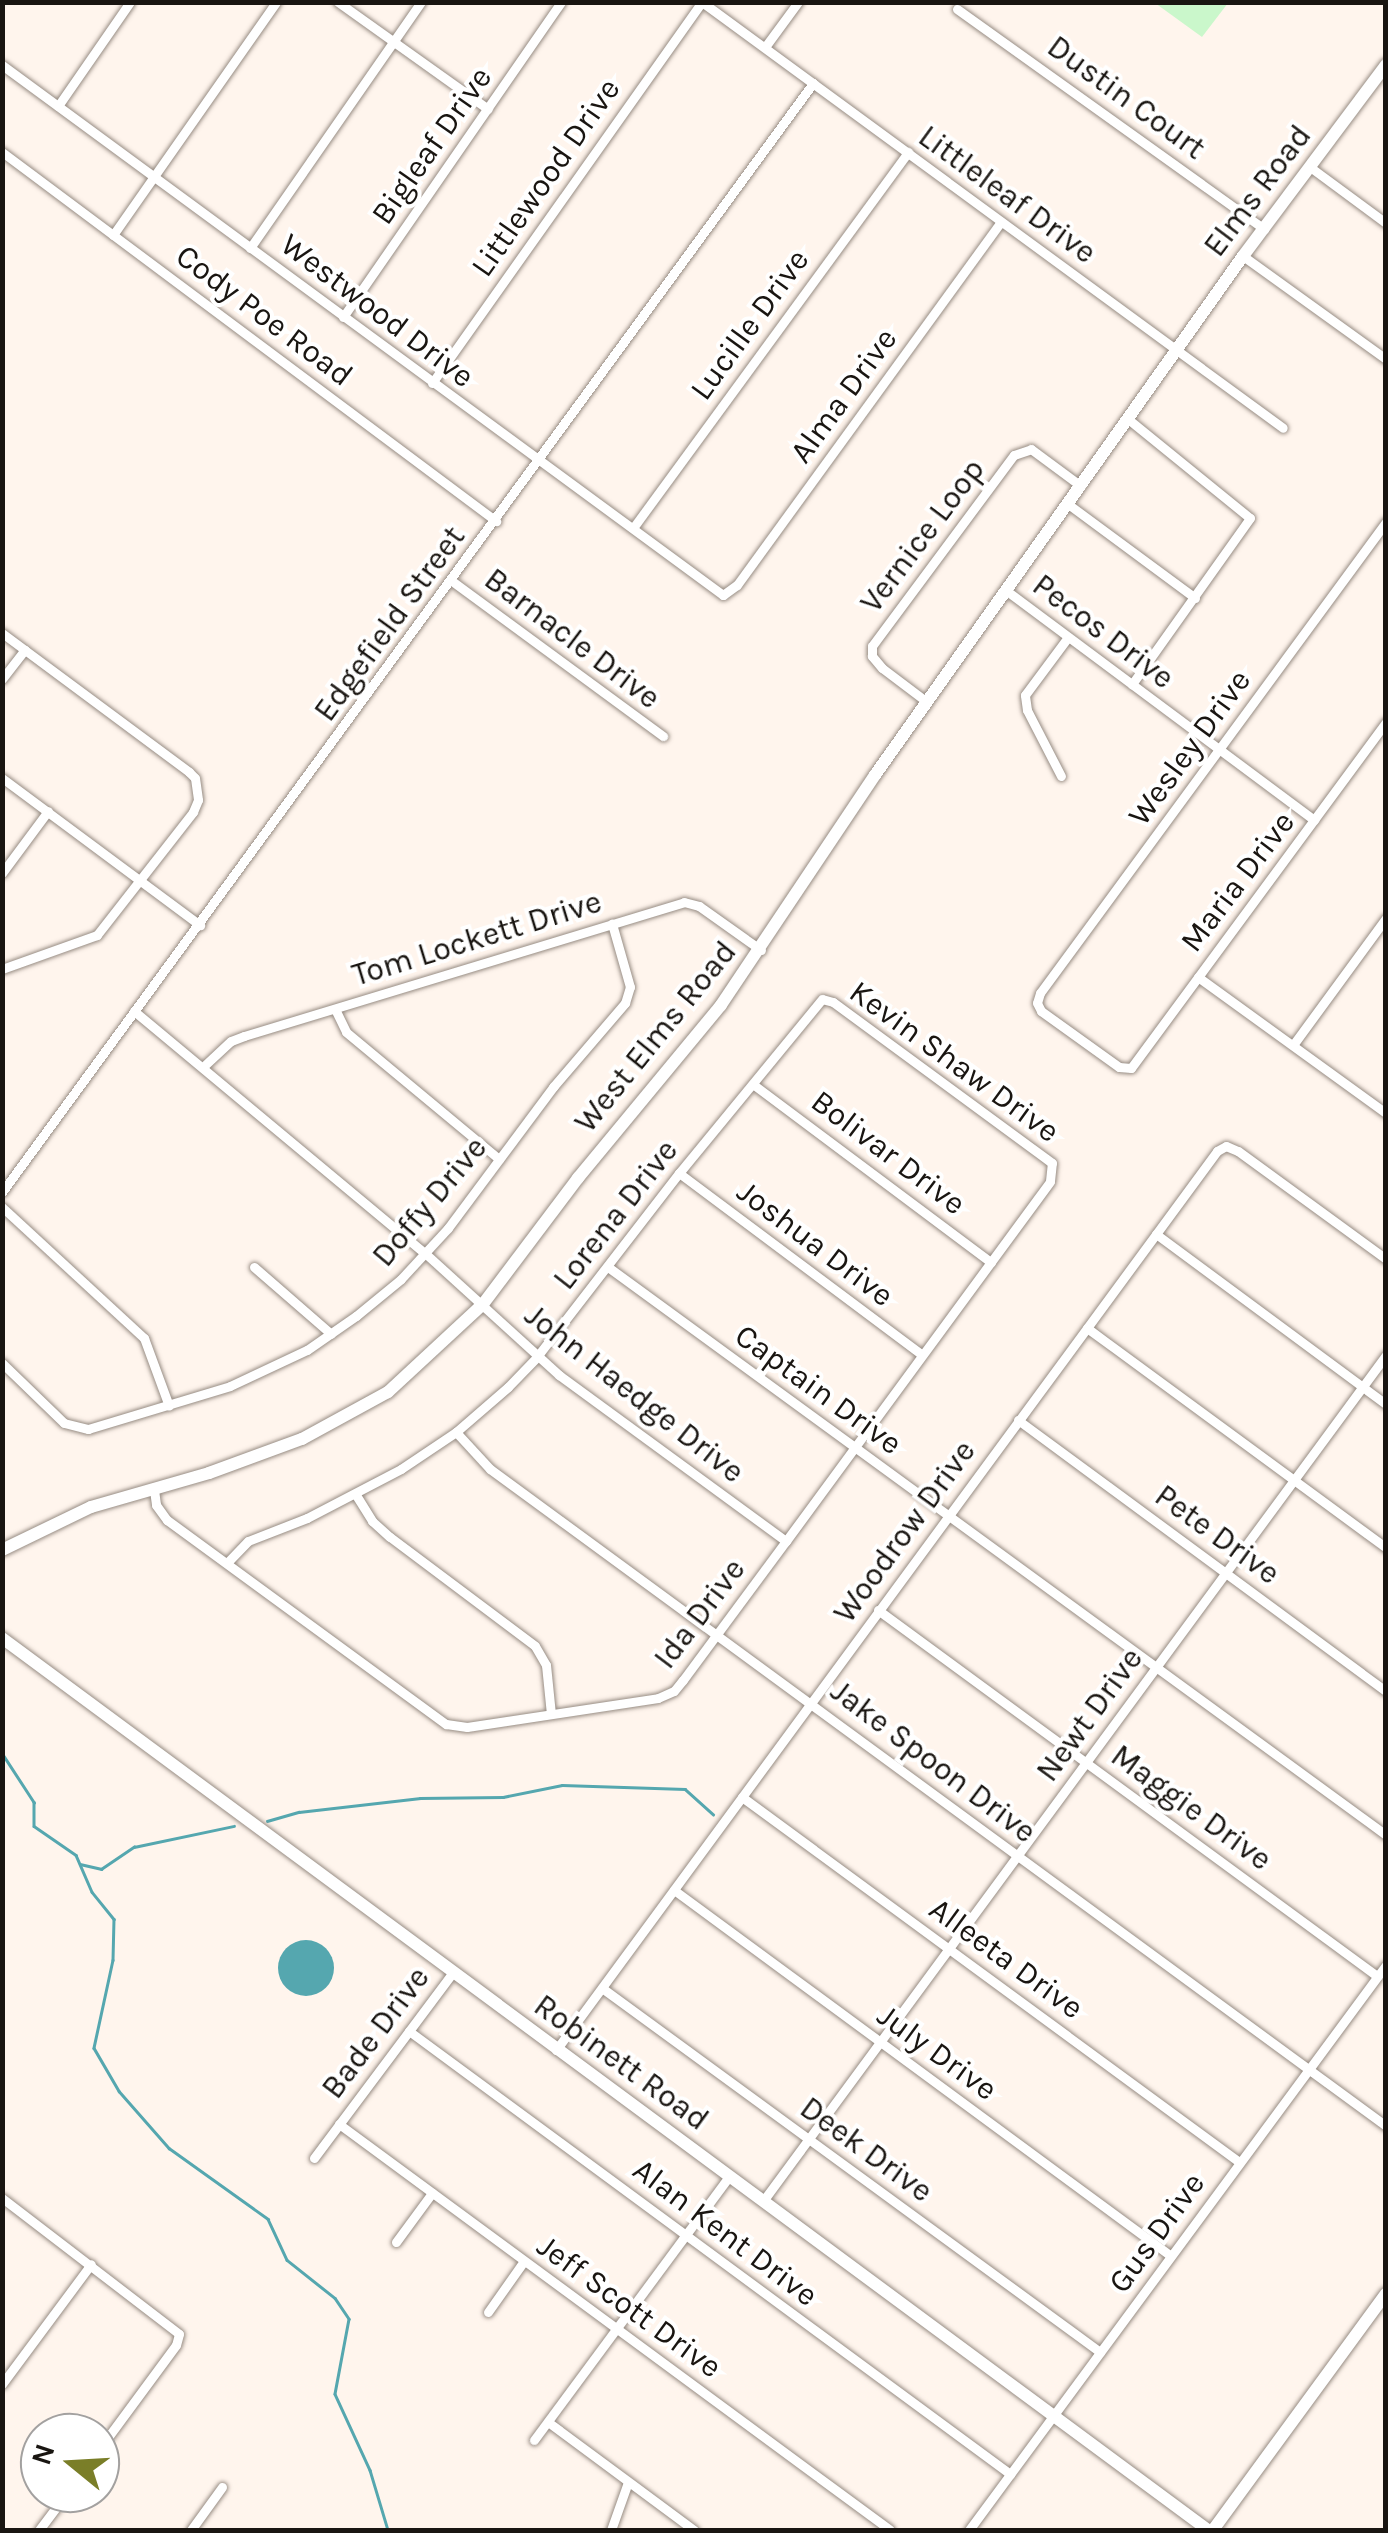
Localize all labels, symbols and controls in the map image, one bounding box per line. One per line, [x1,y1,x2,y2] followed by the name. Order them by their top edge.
[1040,28,1212,168] street label: Dustin Court
[364,60,500,232] street label: Bigleaf Drive
[463,71,629,285] street label: Littlewood Drive
[911,118,1103,272] street label: Littleleaf Drive
[1196,118,1320,264] street label: Elms Road
[273,226,481,396] street label: Westwood Drive
[168,237,360,395] street label: Cody Poe Road
[682,242,818,408] street label: Lucille Drive
[782,321,906,471] street label: Alma Drive
[853,451,993,621] street label: Vernice Loop
[306,519,474,729] street label: Edgefield Street
[476,560,668,718] street label: Barnacle Drive
[1025,566,1181,698] street label: Pecos Drive
[1121,663,1259,833] street label: Wesley Drive
[1173,804,1303,960] street label: Maria Drive
[348,883,606,995] street label: Tom Lockett Drive
[567,933,745,1141] street label: West Elms Road
[842,973,1066,1151] street label: Kevin Shaw Drive
[803,1082,973,1224] street label: Bolivar Drive
[365,1129,495,1275] street label: Doffy Drive
[546,1132,686,1298] street label: Lorena Drive
[729,1173,901,1315] street label: Joshua Drive
[517,1296,751,1492] street label: John Haedge Drive
[727,1317,909,1463] street label: Captain Drive
[826,1433,984,1631] street label: Woodrow Drive
[1147,1477,1287,1593] street label: Pete Drive
[646,1551,754,1677] street label: Ida Drive
[1029,1641,1151,1789] street label: Newt Drive
[823,1672,1043,1852] street label: Jake Spoon Drive
[1103,1737,1279,1879] street label: Maggie Drive
[921,1890,1091,2028] street label: Alleeta Drive
[314,1959,438,2107] street label: Bade Drive
[526,1987,716,2139] street label: Robinett Road
[870,1997,1004,2109] street label: July Drive
[792,2089,940,2211] street label: Deek Drive
[625,2151,825,2315] street label: Alan Kent Drive
[1101,2165,1213,2301] street label: Gus Drive
[529,2227,729,2387] street label: Jeff Scott Drive
[20,2413,120,2513] north arrow
[24,2440,62,2469] text: N

